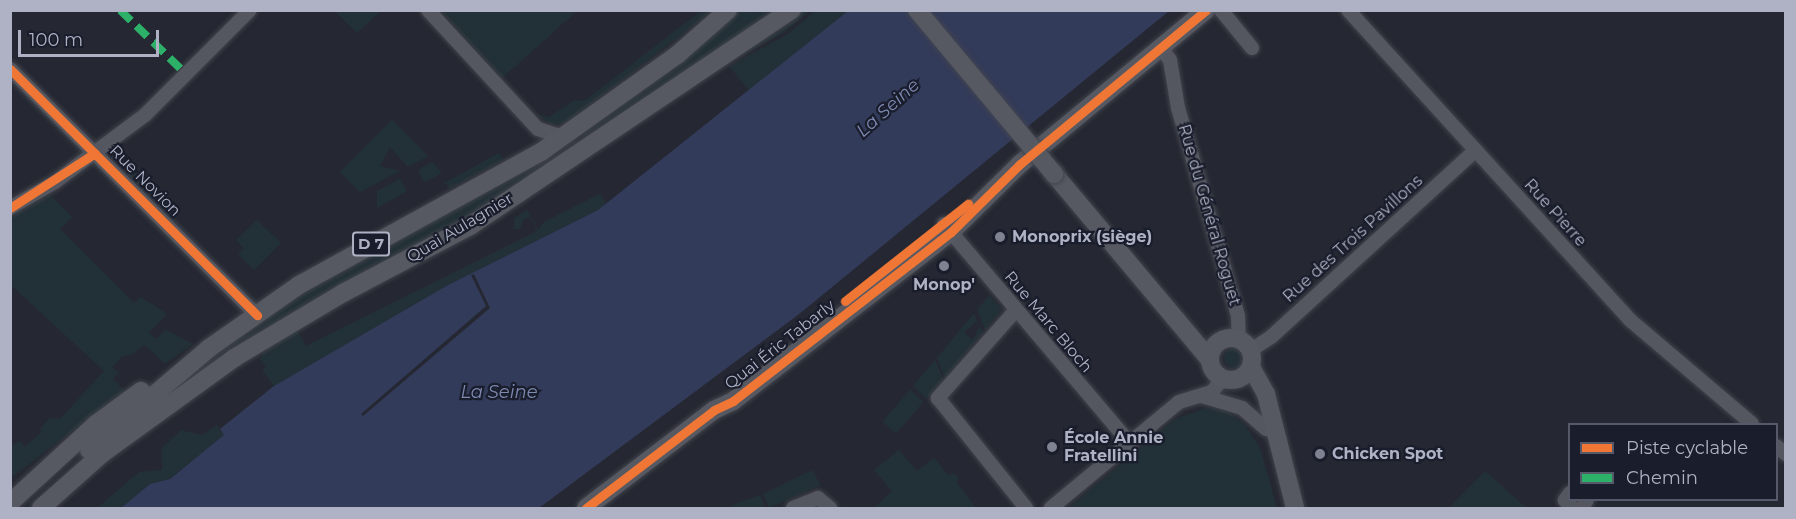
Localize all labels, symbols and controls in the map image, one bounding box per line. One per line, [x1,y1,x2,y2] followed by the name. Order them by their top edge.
[21,18,162,56] scale bar
[29,29,83,51] text: 100 m
[852,74,924,142] water label: La Seine
[1174,122,1244,308] street label: Rue du Général Roguet
[105,141,185,221] street label: Rue Novion
[1279,171,1427,307] street label: Rue des Trois Pavillons
[1520,175,1590,251] street label: Rue Pierre
[404,189,516,267] street label: Quai Aulagnier
[1012,227,1152,247] place label: Monoprix (siège)
[993,230,1007,244] marker: Monoprix (siège)
[352,232,391,256] road number: D 7
[937,259,951,273] marker: Monop'
[1000,267,1096,377] street label: Rue Marc Bloch
[913,275,975,295] place label: Monop'
[721,296,839,394] street label: Quai Éric Tabarly
[460,381,538,403] water label: La Seine
[1568,423,1778,501] legend
[1064,428,1163,466] place label: École Annie Fratellini
[1626,437,1748,459] text: Piste cyclable
[1045,440,1059,454] marker: École Annie Fratellini
[1332,444,1443,464] place label: Chicken Spot
[1313,447,1327,461] marker: Chicken Spot
[1626,467,1698,489] text: Chemin

